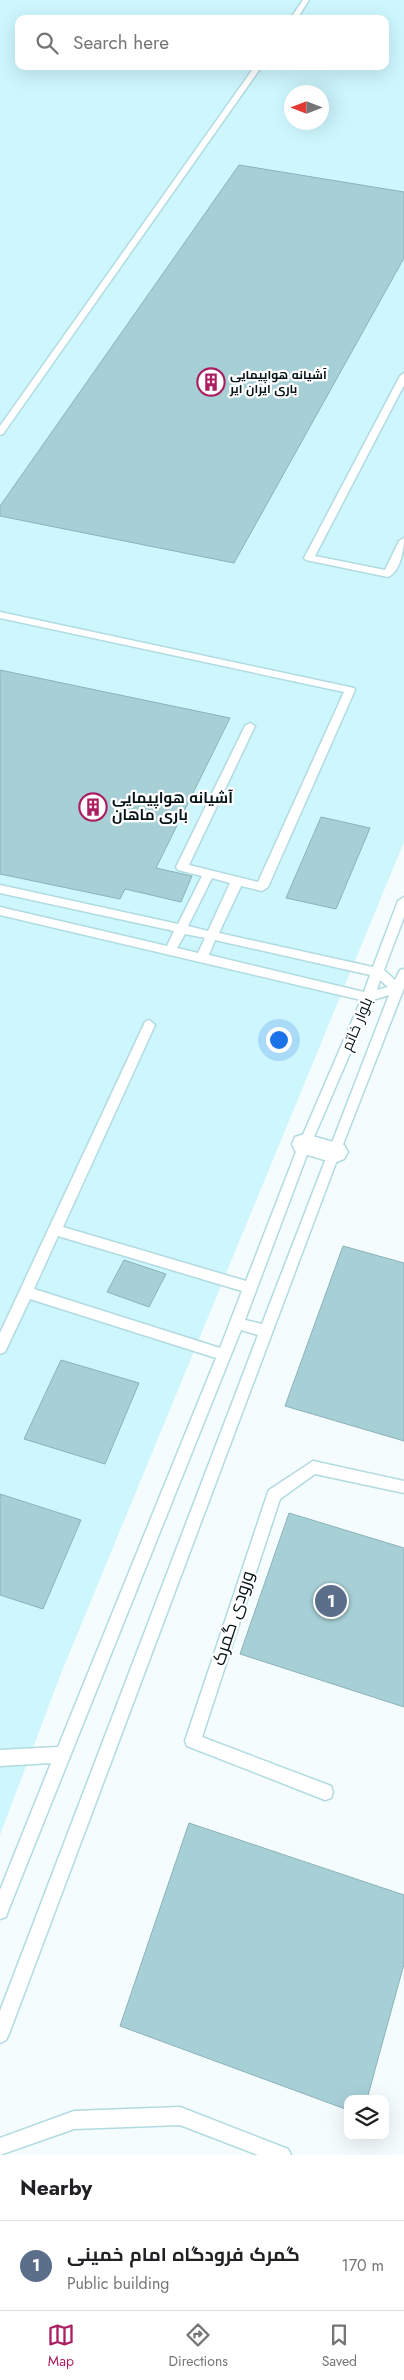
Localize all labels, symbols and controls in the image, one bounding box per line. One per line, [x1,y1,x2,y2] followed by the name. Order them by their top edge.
[15,15,389,70] search box
[33,29,61,57] icon: search
[73,29,169,56] text: Search here
[284,85,329,130] north arrow
[229,366,327,398] place label: آشیانه هواپیمایی باری ایران ایر
[196,367,226,397] building icon: آشیانه هواپیمایی باری ایران ایر
[112,787,233,826] place label: آشیانه هواپیمایی باری ماهان
[78,792,108,822] building icon: آشیانه هواپیمایی باری ماهان
[336,994,378,1054] street label: بلوار خاتم
[266,1027,292,1053] your location
[205,1567,261,1669] street label: ورودی گمرک
[315,1582,347,1620] pin: 1
[344,2095,389,2140] map controls
[344,2095,389,2140] button: layers
[20,2173,92,2203] text: Nearby
[67,2241,300,2268] text: گمرک فرودگاه امام خمینی
[32,2254,40,2277] text: 1
[342,2254,384,2277] text: 170 m
[67,2272,169,2295] text: Public building
[47,2321,75,2371] tab: Map
[169,2321,228,2371] tab: Directions
[322,2321,357,2371] tab: Saved

